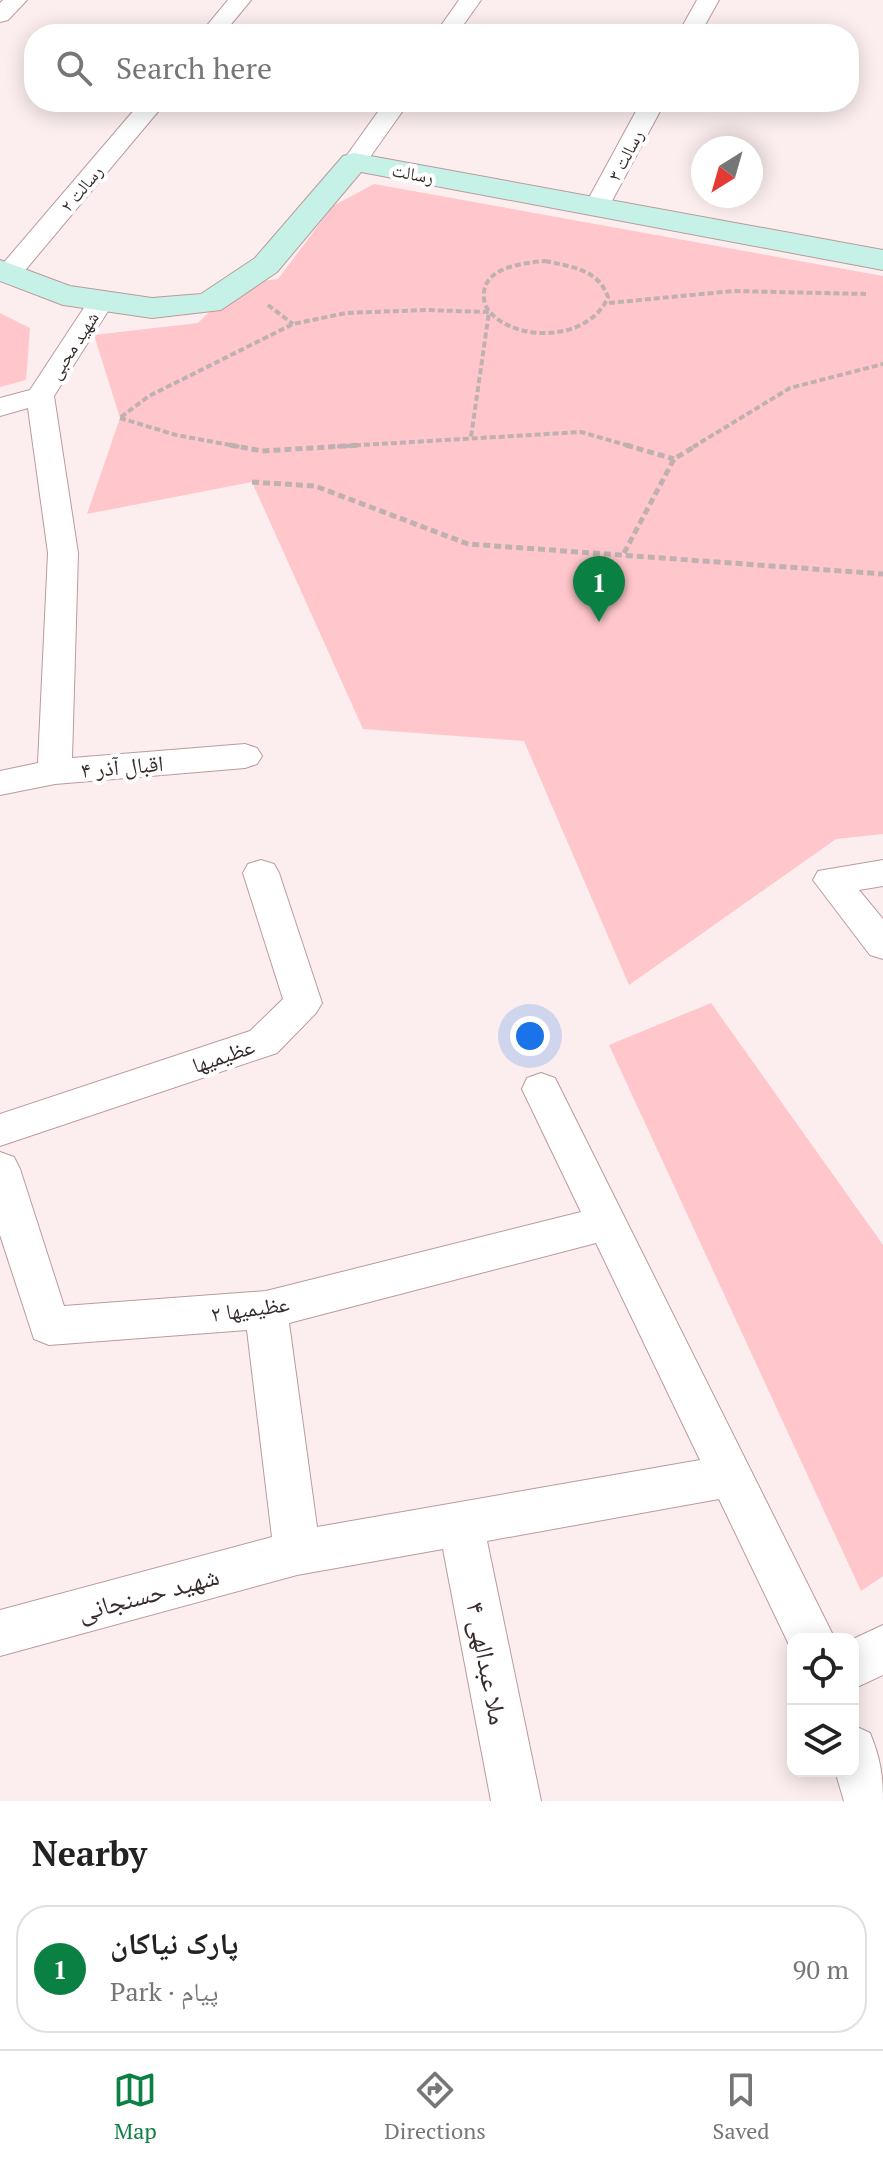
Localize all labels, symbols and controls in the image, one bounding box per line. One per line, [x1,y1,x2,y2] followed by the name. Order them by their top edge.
[24,24,859,112] search box
[52,46,96,90] icon: search
[116,48,272,88] text: Search here
[602,125,648,185] street label: رسالت ۳
[691,136,763,208] north arrow
[390,157,436,189] street label: رسالت
[54,159,108,217] street label: رسالت ۲
[42,307,104,383] street label: شهید محبی
[573,556,625,622] pin: 1
[79,748,165,784] street label: اقبال آذر ۴
[510,1016,550,1056] your location
[188,1031,258,1079] street label: عظیمیها
[209,1288,291,1328] street label: عظیمیها ۲
[73,1558,223,1628] street label: شهید حسنجانی
[459,1599,517,1727] street label: ملا عبدالهی ۴
[787,1633,859,1777] map controls
[787,1633,859,1705] button: locate
[787,1705,859,1777] button: layers
[32,1831,147,1876] text: Nearby
[110,1923,238,1963] text: پارک نیاکان
[53,1952,67,1986] text: 1
[793,1952,849,1986] text: 90 m
[110,1974,218,2008] text: Park · پیام
[113,2068,157,2145] tab: Map
[384,2068,486,2145] tab: Directions
[713,2068,770,2145] tab: Saved

